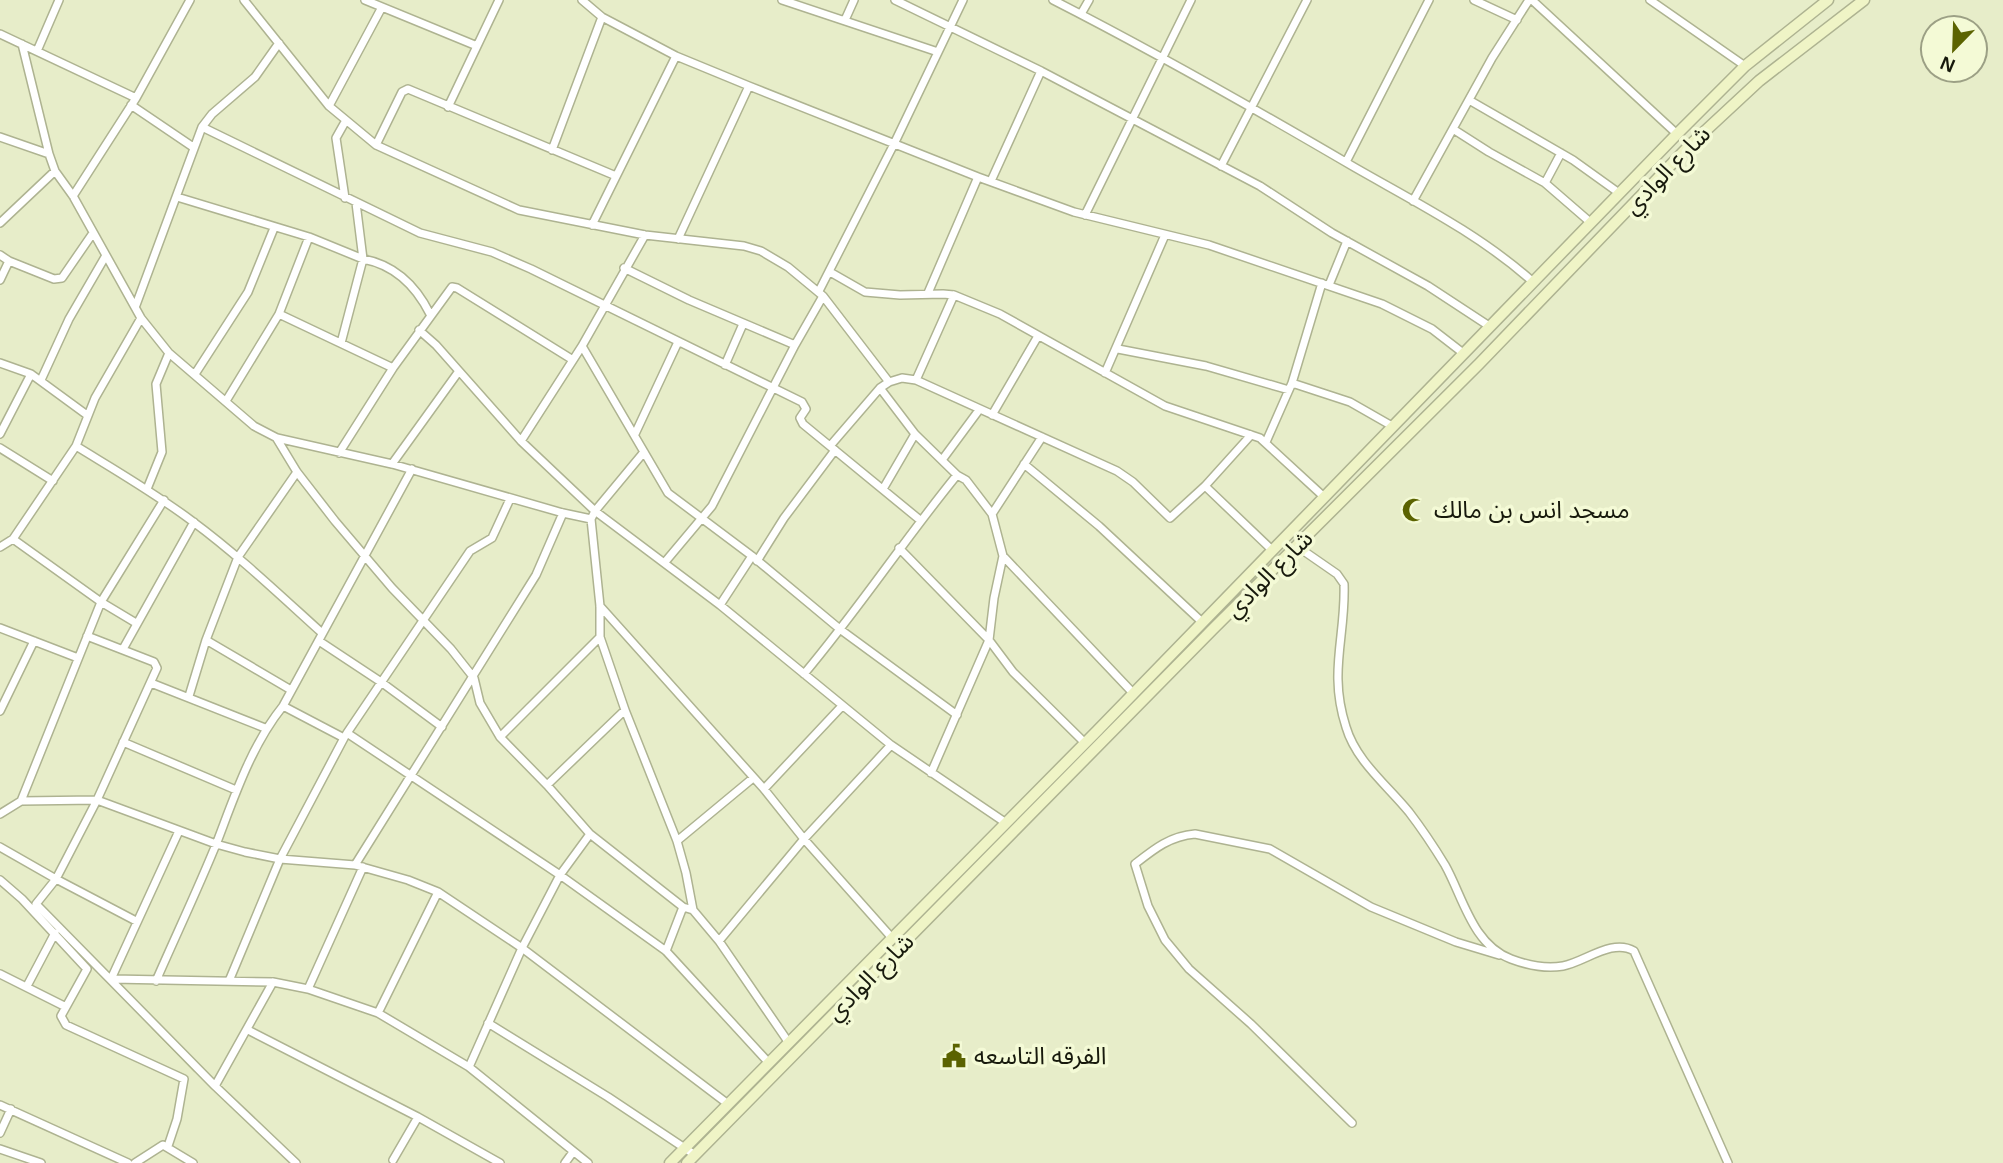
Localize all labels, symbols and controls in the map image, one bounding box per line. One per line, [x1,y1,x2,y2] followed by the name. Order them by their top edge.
[1919,14,1989,84] north arrow
[1937,52,1958,77] text: N
[1618,120,1719,223] street label: شارع الوادي
[1400,496,1428,524] mosque icon: مسجد انس بن مالك
[1434,496,1630,523] place label: مسجد انس بن مالك
[1219,524,1322,627] street label: شارع الوادي
[820,927,923,1030] street label: شارع الوادي
[940,1042,968,1070] public building icon: الفرقه التاسعه
[974,1042,1107,1070] place label: الفرقه التاسعه

